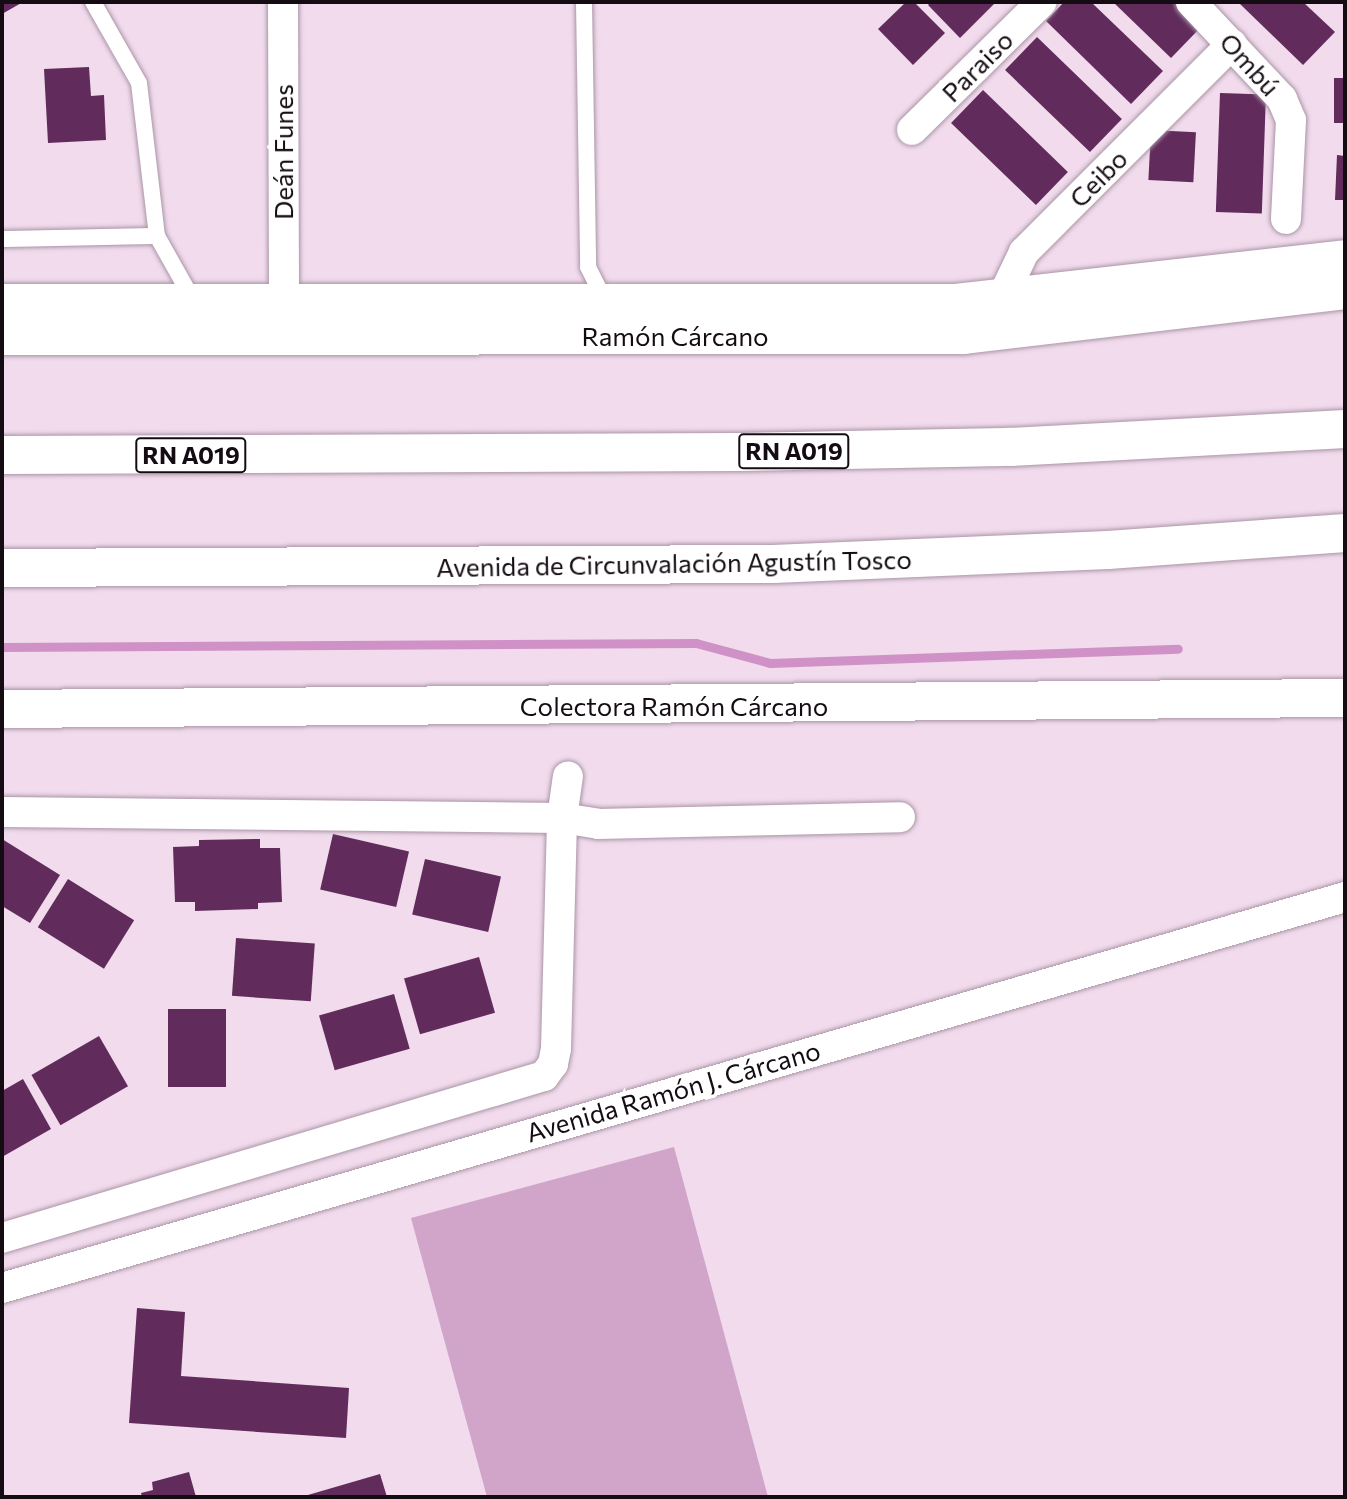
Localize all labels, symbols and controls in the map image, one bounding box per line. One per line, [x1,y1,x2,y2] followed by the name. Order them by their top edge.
[935,24,1019,108] street label: Paraiso
[1214,26,1286,102] street label: Ombú
[267,84,299,220] street label: Deán Funes
[1063,143,1133,213] street label: Ceibo
[581,320,769,352] street label: Ramón Cárcano
[738,430,850,472] road number: RN A019
[135,434,247,476] road number: RN A019
[436,543,912,583] street label: Avenida de Circunvalación Agustín Tosco
[520,690,828,722] street label: Colectora Ramón Cárcano
[522,1034,824,1148] street label: Avenida Ramón J. Cárcano

